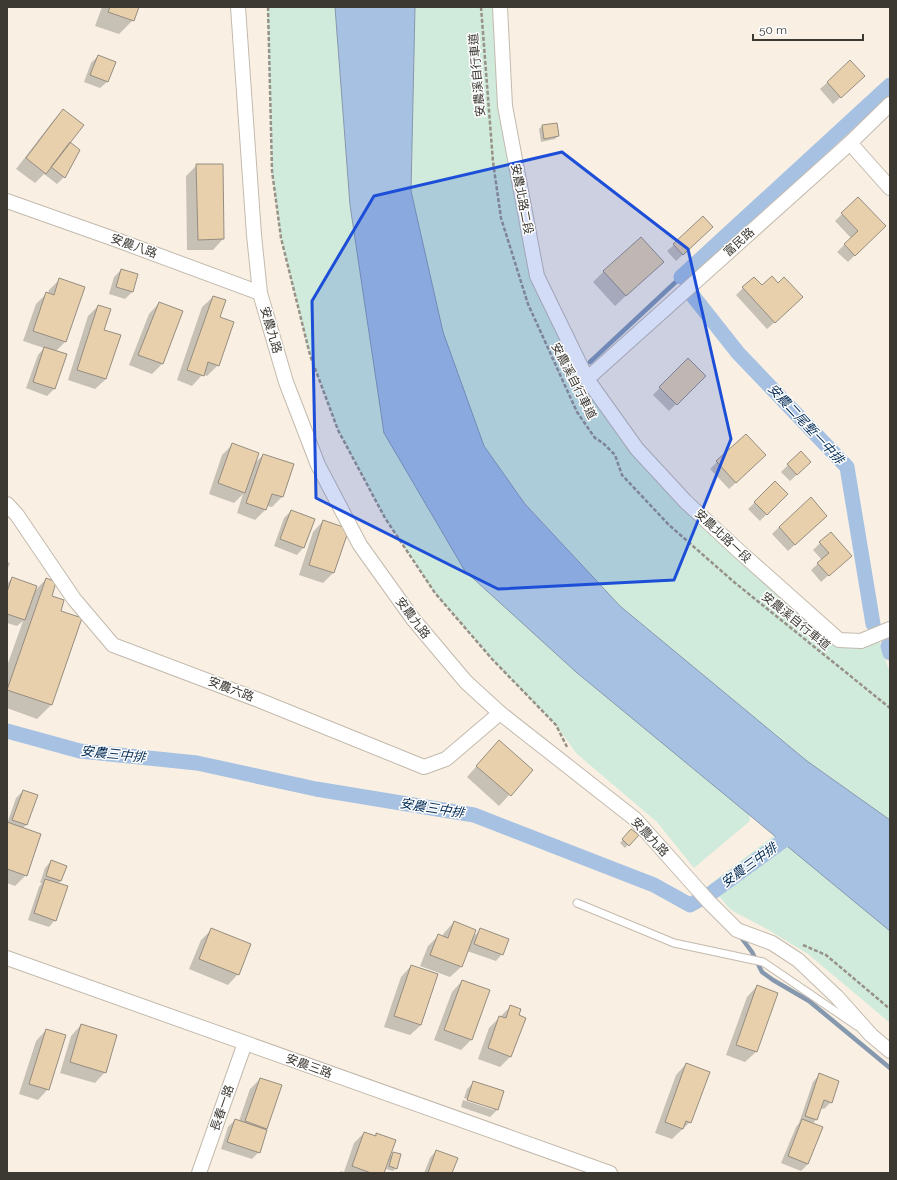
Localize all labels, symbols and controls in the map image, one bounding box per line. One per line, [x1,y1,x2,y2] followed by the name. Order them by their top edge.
[753,16,863,42] scale bar
[759,23,787,37] text: 50 m
[466,33,488,117] street label: 安農溪自行車道
[508,162,536,236] street label: 安農北路二段
[721,225,757,259] street label: 富民路
[109,231,159,261] street label: 安農八路
[258,305,284,355] street label: 安農九路
[549,340,599,422] street label: 安農溪自行車道
[765,381,848,469] water label: 安農二尾塹一中排
[692,506,754,566] street label: 安農北路一段
[759,589,833,653] street label: 安農溪自行車道
[393,595,433,641] street label: 安農九路
[206,674,256,704] street label: 安農六路
[80,743,148,765] water label: 安農三中排
[399,796,467,821] water label: 安農三中排
[629,815,671,859] street label: 安農九路
[718,839,781,890] water label: 安農三中排
[284,1051,334,1081] street label: 安農三路
[208,1083,236,1133] street label: 長春一路

